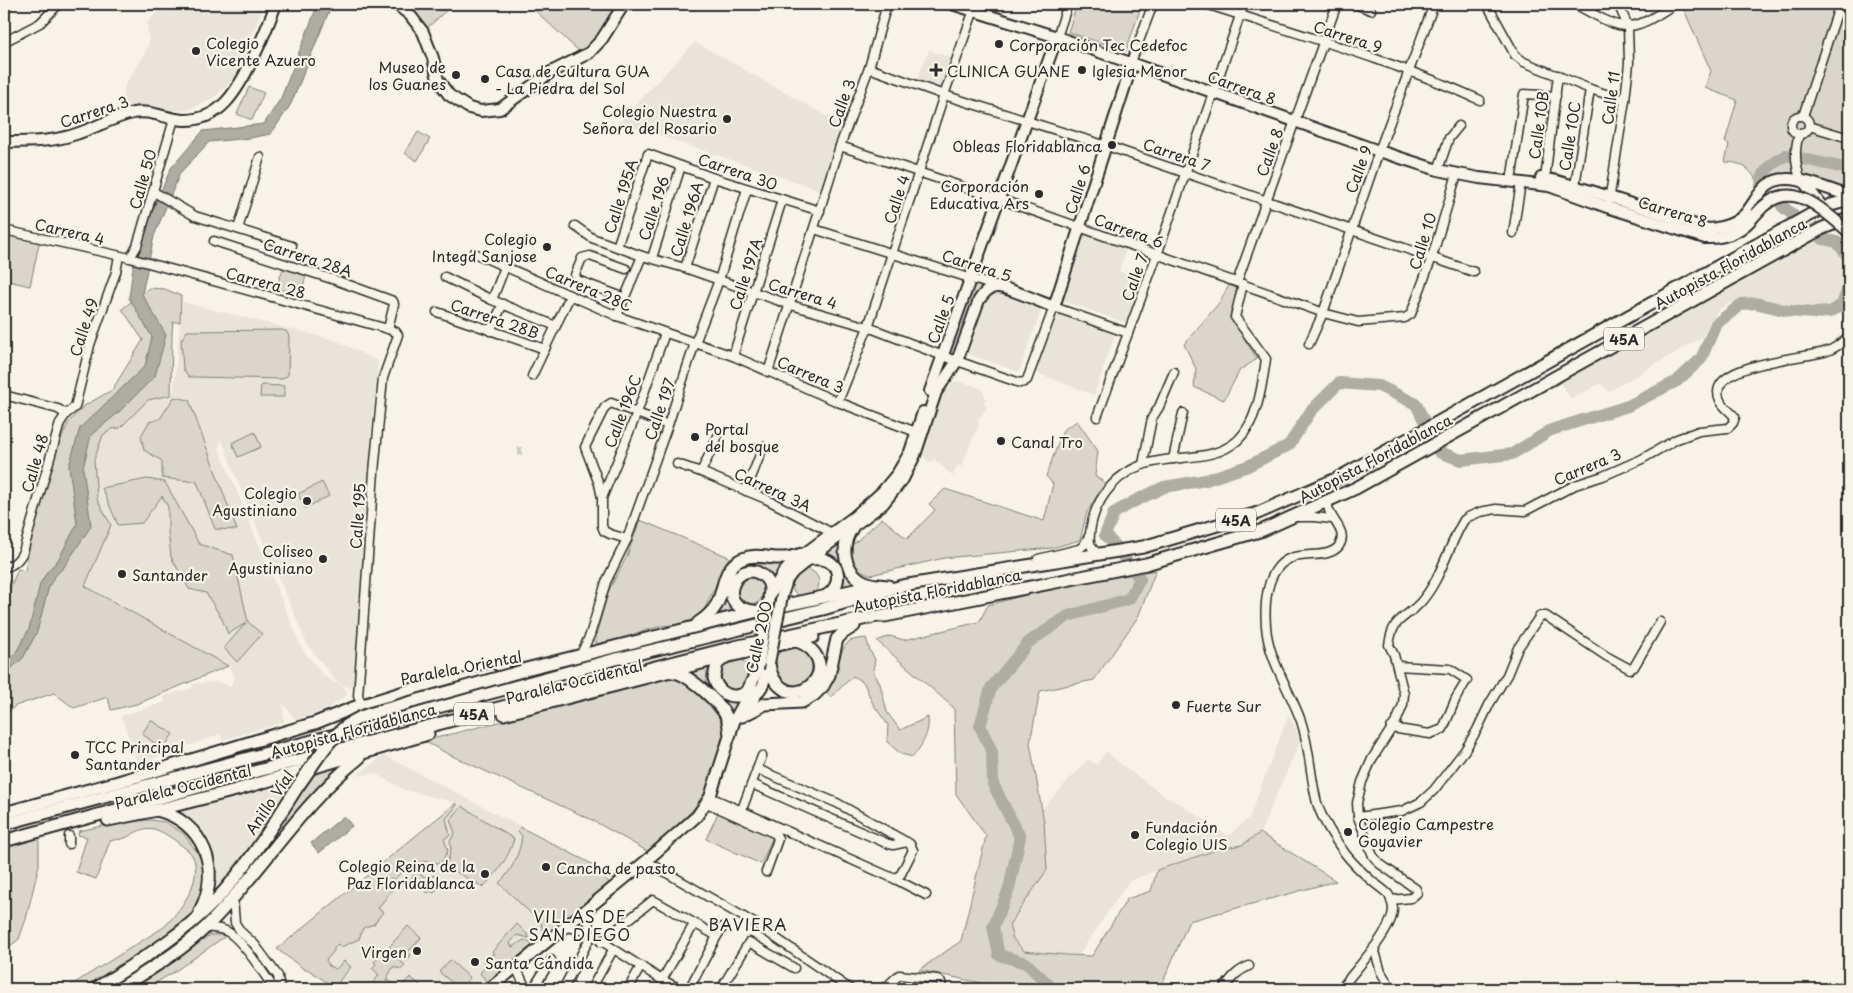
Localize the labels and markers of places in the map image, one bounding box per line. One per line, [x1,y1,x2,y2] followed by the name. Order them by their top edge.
[206,31,316,71] place label: Colegio Vicente Azuero
[1009,33,1188,56] place label: Corporación Tec Cedefoc
[993,38,1005,50] marker: Corporación Tec Cedefoc
[190,45,202,57] marker: Colegio Vicente Azuero
[368,55,446,95] place label: Museo de los Guanes
[495,59,650,99] place label: Casa de Cultura GUA - La Piedra del Sol
[947,59,1070,82] place label: CLINICA GUANE
[1092,59,1187,82] place label: Iglesia Menor
[929,63,943,77] marker: CLINICA GUANE
[1076,64,1088,76] marker: Iglesia Menor
[450,69,462,81] marker: Museo de los Guanes
[479,73,491,85] marker: Casa de Cultura GUA - La Piedra del Sol
[582,99,718,139] place label: Colegio Nuestra Señora del Rosario
[721,113,733,125] marker: Colegio Nuestra Señora del Rosario
[952,134,1102,157] place label: Obleas Floridablanca
[1106,139,1118,151] marker: Obleas Floridablanca
[930,174,1029,214] place label: Corporación Educativa Ars
[1033,188,1045,200] marker: Corporación Educativa Ars
[432,227,537,267] place label: Colegio Integd Sanjose
[541,241,553,253] marker: Colegio Integd Sanjose
[705,417,779,457] place label: Portal del bosque
[1011,430,1083,453] place label: Canal Tro
[689,431,701,443] marker: Portal del bosque
[995,435,1007,447] marker: Canal Tro
[212,481,297,521] place label: Colegio Agustiniano
[301,495,313,507] marker: Colegio Agustiniano
[228,539,313,579] place label: Coliseo Agustiniano
[317,553,329,565] marker: Coliseo Agustiniano
[132,563,208,586] place label: Santander
[116,568,128,580] marker: Santander
[1186,694,1261,717] place label: Fuerte Sur
[1170,699,1182,711] marker: Fuerte Sur
[85,735,184,775] place label: TCC Principal Santander
[69,749,81,761] marker: TCC Principal Santander
[1358,812,1494,852] place label: Colegio Campestre Goyavier
[1145,815,1228,855] place label: Fundación Colegio UIS
[1342,826,1354,838] marker: Colegio Campestre Goyavier
[1129,829,1141,841] marker: Fundación Colegio UIS
[338,854,476,894] place label: Colegio Reina de la Paz Floridablanca
[556,856,676,879] place label: Cancha de pasto
[540,861,552,873] marker: Cancha de pasto
[479,868,491,880] marker: Colegio Reina de la Paz Floridablanca
[361,940,407,963] place label: Virgen
[411,945,423,957] marker: Virgen
[485,951,594,974] place label: Santa Cándida
[469,956,481,968] marker: Santa Cándida

